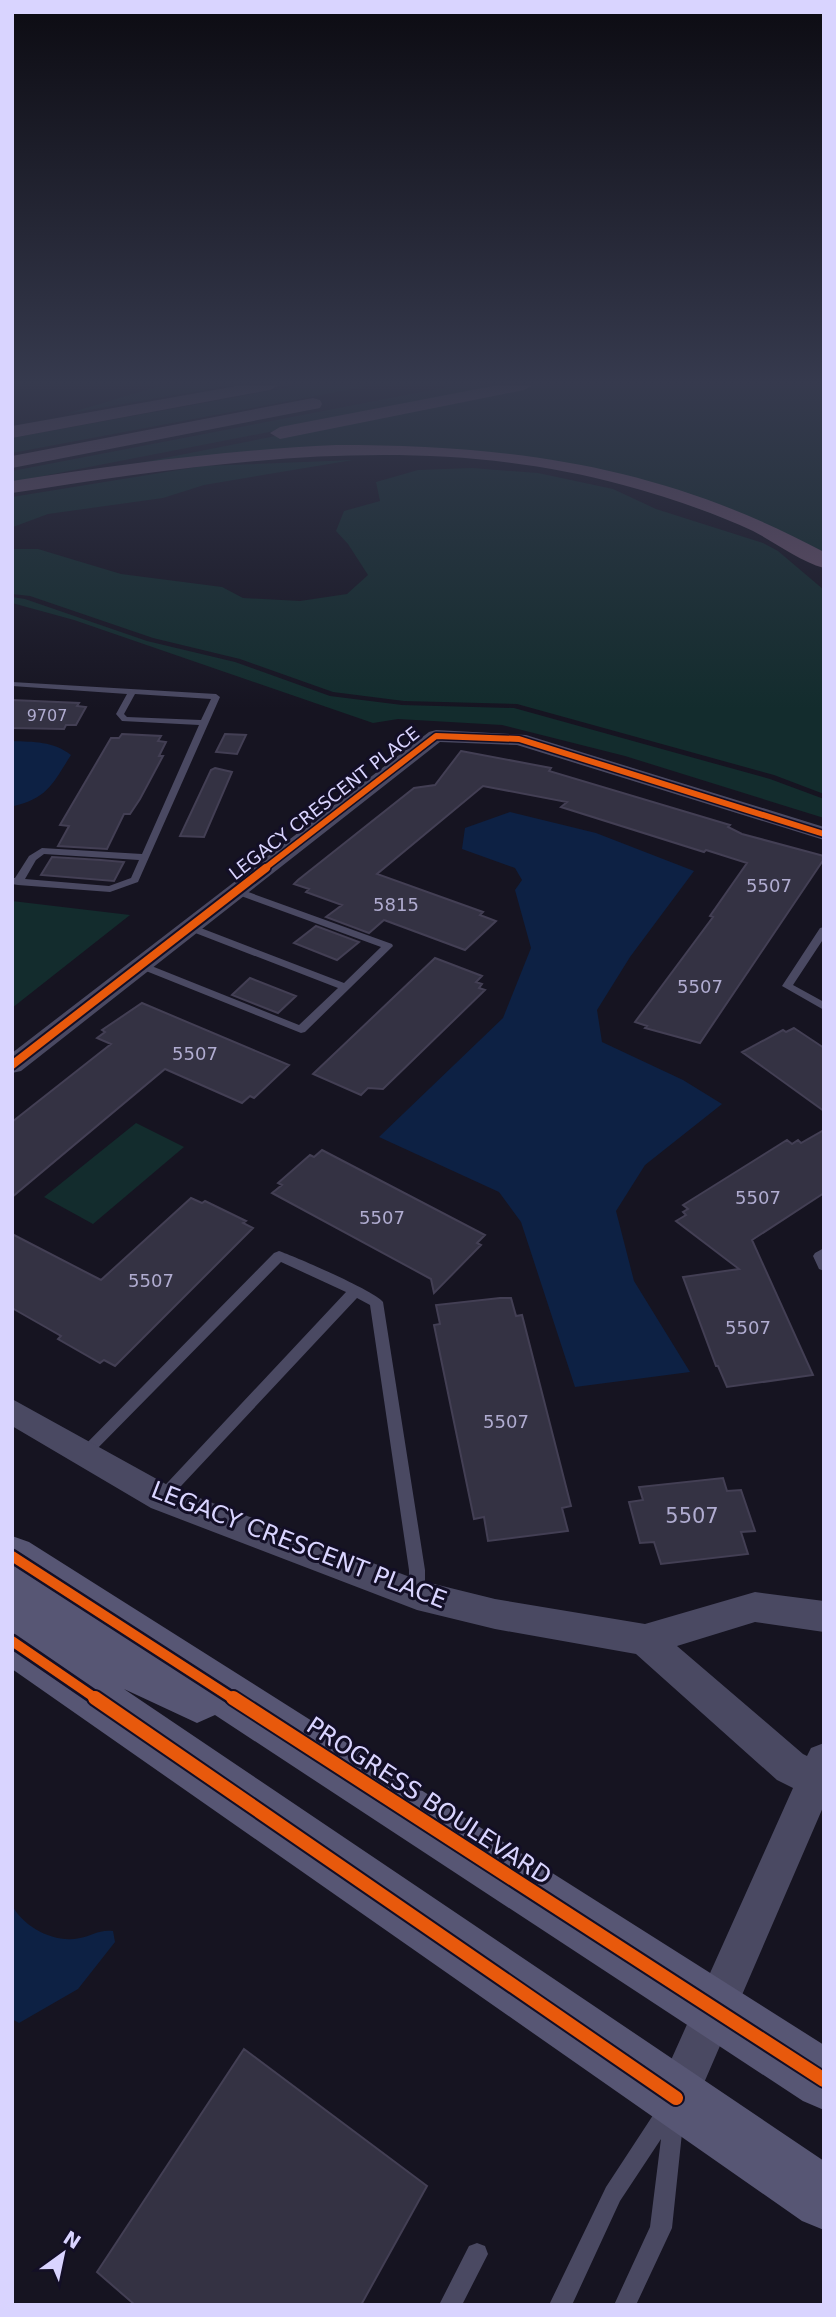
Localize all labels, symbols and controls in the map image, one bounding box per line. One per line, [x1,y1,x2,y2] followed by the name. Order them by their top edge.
[27,706,67,725] house number: 9707
[225,722,423,884] street label: LEGACY CRESCENT PLACE
[746,875,792,896] house number: 5507
[373,894,419,915] house number: 5815
[677,976,723,997] house number: 5507
[172,1043,218,1064] house number: 5507
[735,1187,781,1208] house number: 5507
[359,1207,405,1228] house number: 5507
[128,1270,174,1291] house number: 5507
[725,1317,771,1338] house number: 5507
[483,1411,529,1432] house number: 5507
[147,1476,451,1614] street label: LEGACY CRESCENT PLACE
[665,1504,719,1528] house number: 5507
[301,1711,557,1891] street label: PROGRESS BOULEVARD
[28,2219,98,2289] north arrow
[60,2226,85,2253] text: N

